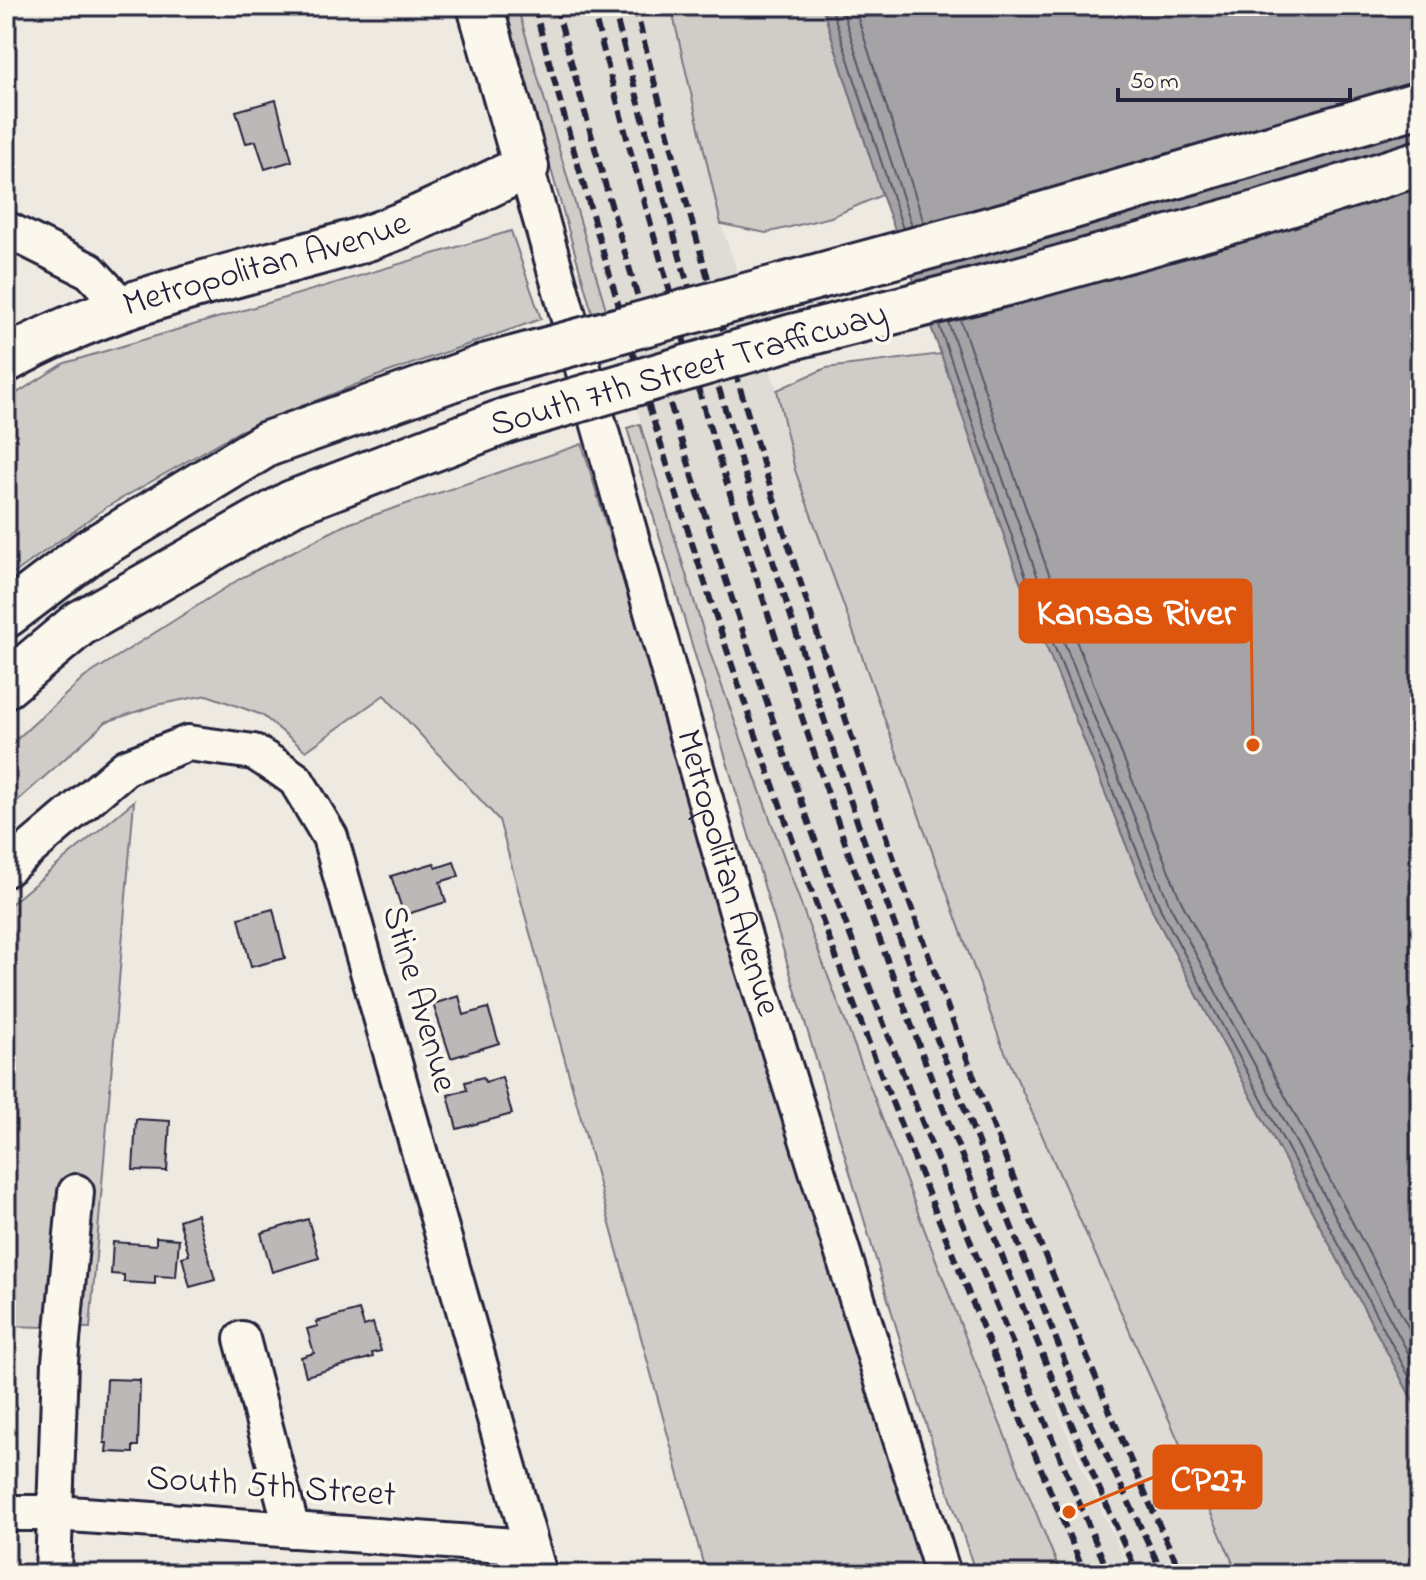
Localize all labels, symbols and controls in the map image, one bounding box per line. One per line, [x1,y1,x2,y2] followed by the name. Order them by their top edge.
[1118,52,1350,102] scale bar
[1130,65,1179,100] text: 50 m
[116,198,419,332] street label: Metropolitan Avenue
[484,289,894,453] street label: South 7th Street Trafficway
[1020,580,1251,642] callout: Kansas River
[1037,587,1237,643] text: Kansas River
[660,724,794,1024] street label: Metropolitan Avenue
[366,899,470,1100] street label: Stine Avenue
[1154,1446,1261,1508] callout: CP27
[144,1453,398,1523] street label: South 5th Street
[1170,1454,1246,1510] text: CP27

